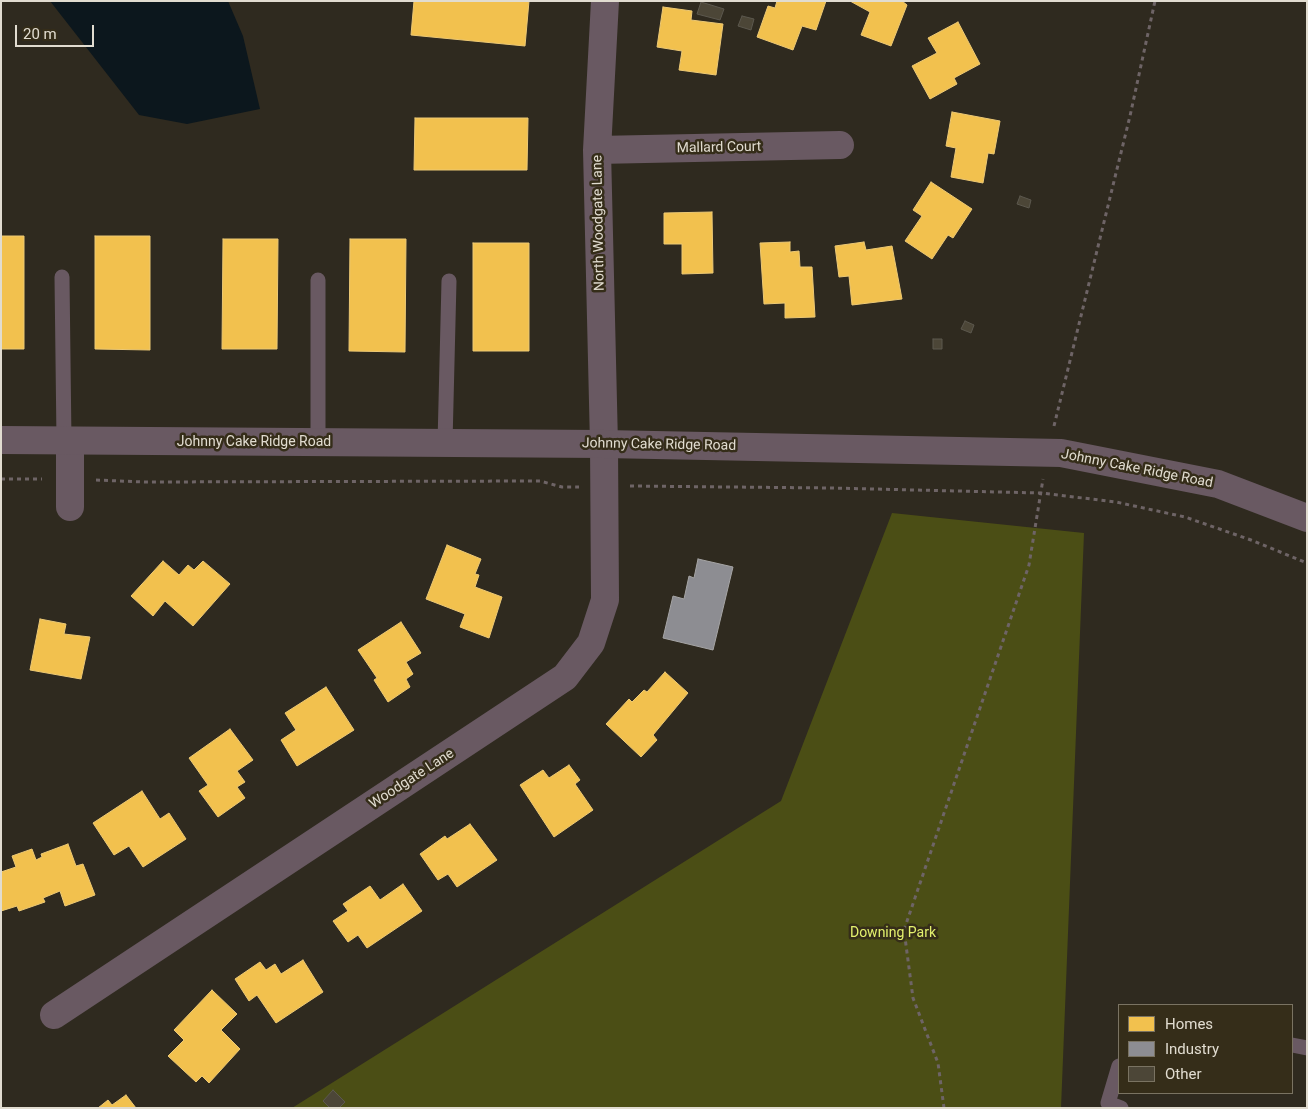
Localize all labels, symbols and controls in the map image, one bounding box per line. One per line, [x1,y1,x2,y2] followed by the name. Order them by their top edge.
[18,15,96,47] scale bar
[23,25,57,43] text: 20 m
[676,139,762,157] street label: Mallard Court
[589,155,609,291] street label: North Woodgate Lane
[177,434,331,450] street label: Johnny Cake Ridge Road
[582,435,736,455] street label: Johnny Cake Ridge Road
[1060,446,1214,492] street label: Johnny Cake Ridge Road
[367,745,457,813] street label: Woodgate Lane
[850,925,936,941] park label: Downing Park
[1118,1004,1293,1094] legend
[1165,1015,1213,1033] text: Homes
[1165,1040,1219,1058] text: Industry
[1165,1065,1202,1083] text: Other

